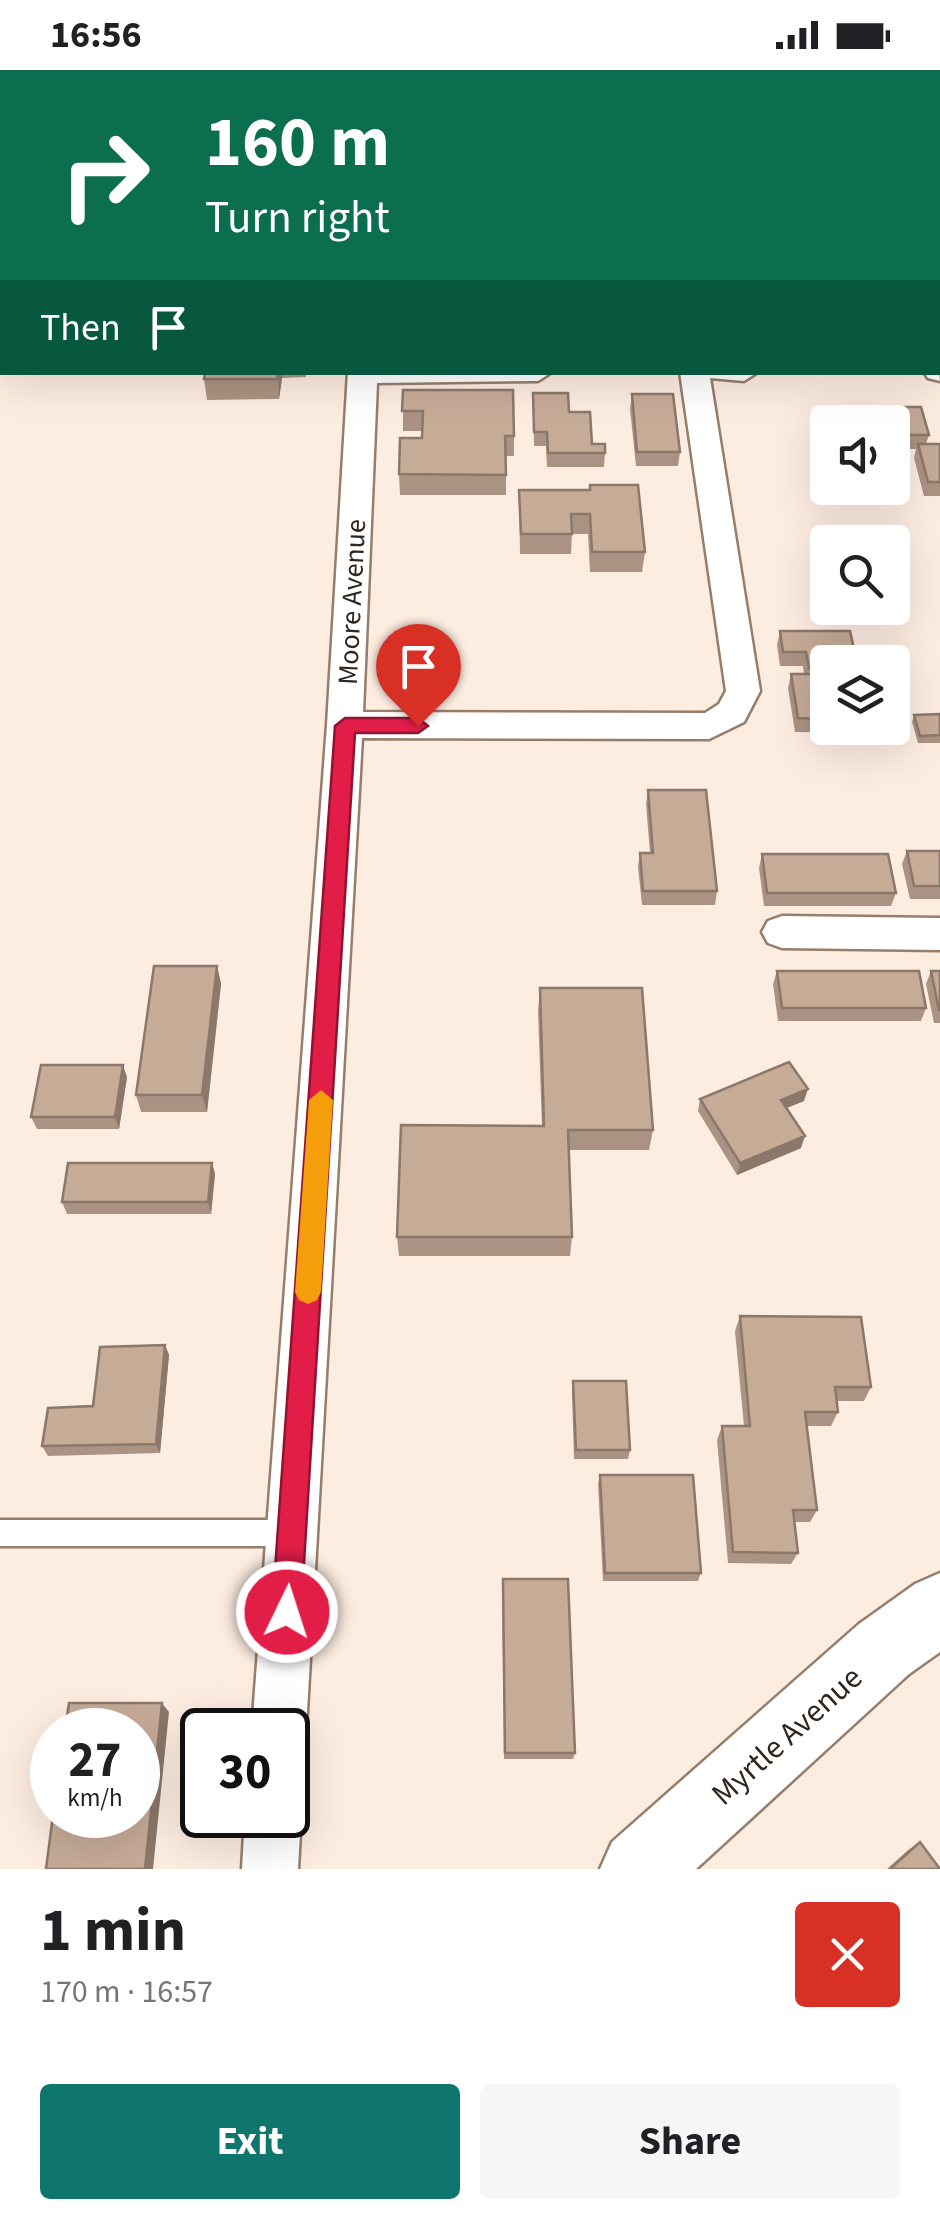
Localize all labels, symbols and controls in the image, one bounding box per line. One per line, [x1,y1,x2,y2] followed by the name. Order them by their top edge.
[50,8,142,62] text: 16:56
[205,93,390,193] text: 160 m
[40,110,170,240] icon: right
[205,186,390,250] text: Turn right
[141,300,196,355] icon: arrive
[40,301,121,355] text: Then
[810,405,910,745] map controls
[810,405,910,505] button: sound
[328,518,376,686] street label: Moore Avenue
[810,525,910,625] button: search
[376,624,461,727] pin
[391,639,446,694] icon: arrive
[810,645,910,745] button: layers
[235,1560,339,1664] position arrow
[701,1656,873,1816] street label: Myrtle Avenue
[180,1708,310,1838] speed limit sign: 30
[69,1725,121,1796] text: 27
[67,1780,123,1816] text: km/h
[40,1889,186,1974] text: 1 min
[795,1902,900,2007] button: close
[40,1969,213,2015] text: 170 m · 16:57
[40,2084,460,2199] button: Exit
[480,2084,900,2199] button: Share

